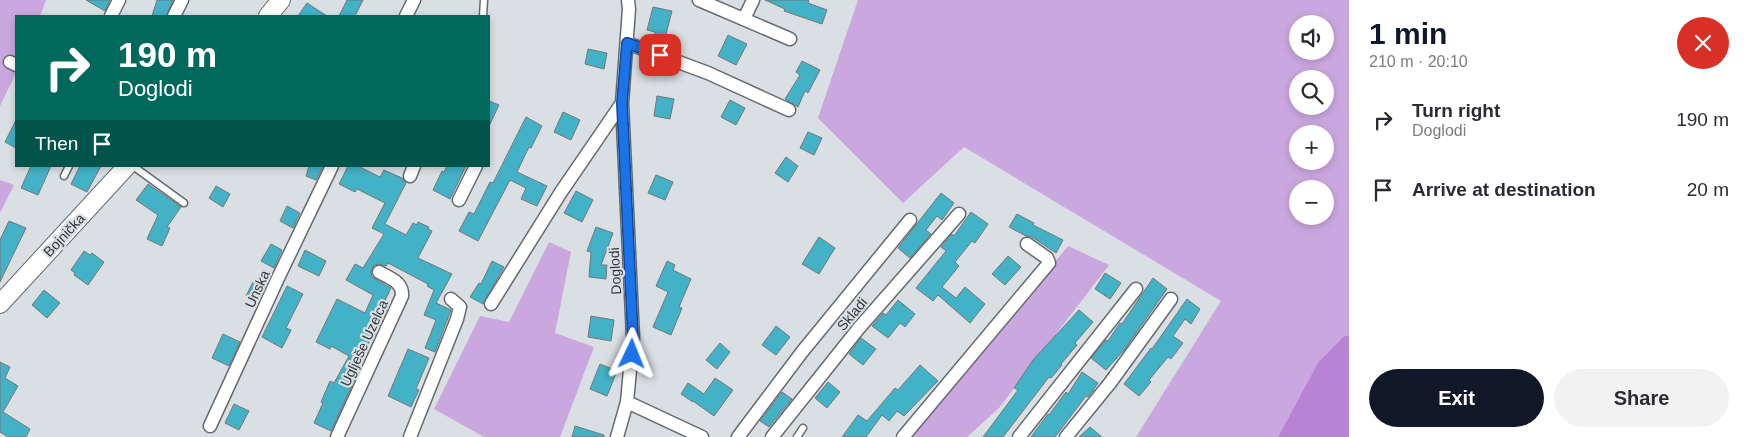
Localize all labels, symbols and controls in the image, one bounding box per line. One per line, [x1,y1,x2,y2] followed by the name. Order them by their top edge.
[1289,15,1334,225] map controls
[1289,15,1334,60] button: sound
[1369,17,1447,50] text: 1 min
[1677,17,1729,69] button: close
[639,34,681,76] pin
[35,35,100,100] icon: right
[118,35,217,74] text: 190 m
[646,41,674,69] icon: arrive
[1369,53,1468,70] text: 210 m · 20:10
[1289,70,1334,115] button: search
[118,76,193,101] text: Doglodi
[1412,100,1500,121] text: Turn right
[1369,106,1397,134] icon: right
[1676,109,1729,130] text: 190 m
[1412,122,1466,139] text: Doglodi
[1289,125,1334,170] button: +
[88,130,116,158] icon: arrive
[35,133,78,154] text: Then
[1369,176,1397,204] icon: arrive
[1412,179,1596,200] text: Arrive at destination
[1687,179,1729,200] text: 20 m
[1289,180,1334,225] button: −
[40,210,88,260] street label: Bojnička
[606,247,624,295] street label: Doglodi
[241,267,273,310] street label: Unska
[834,294,870,334] street label: Skladi
[337,297,391,389] street label: Uglješe Uzelca
[605,327,657,379] position arrow
[1369,369,1544,427] button: Exit
[1554,369,1729,427] button: Share

